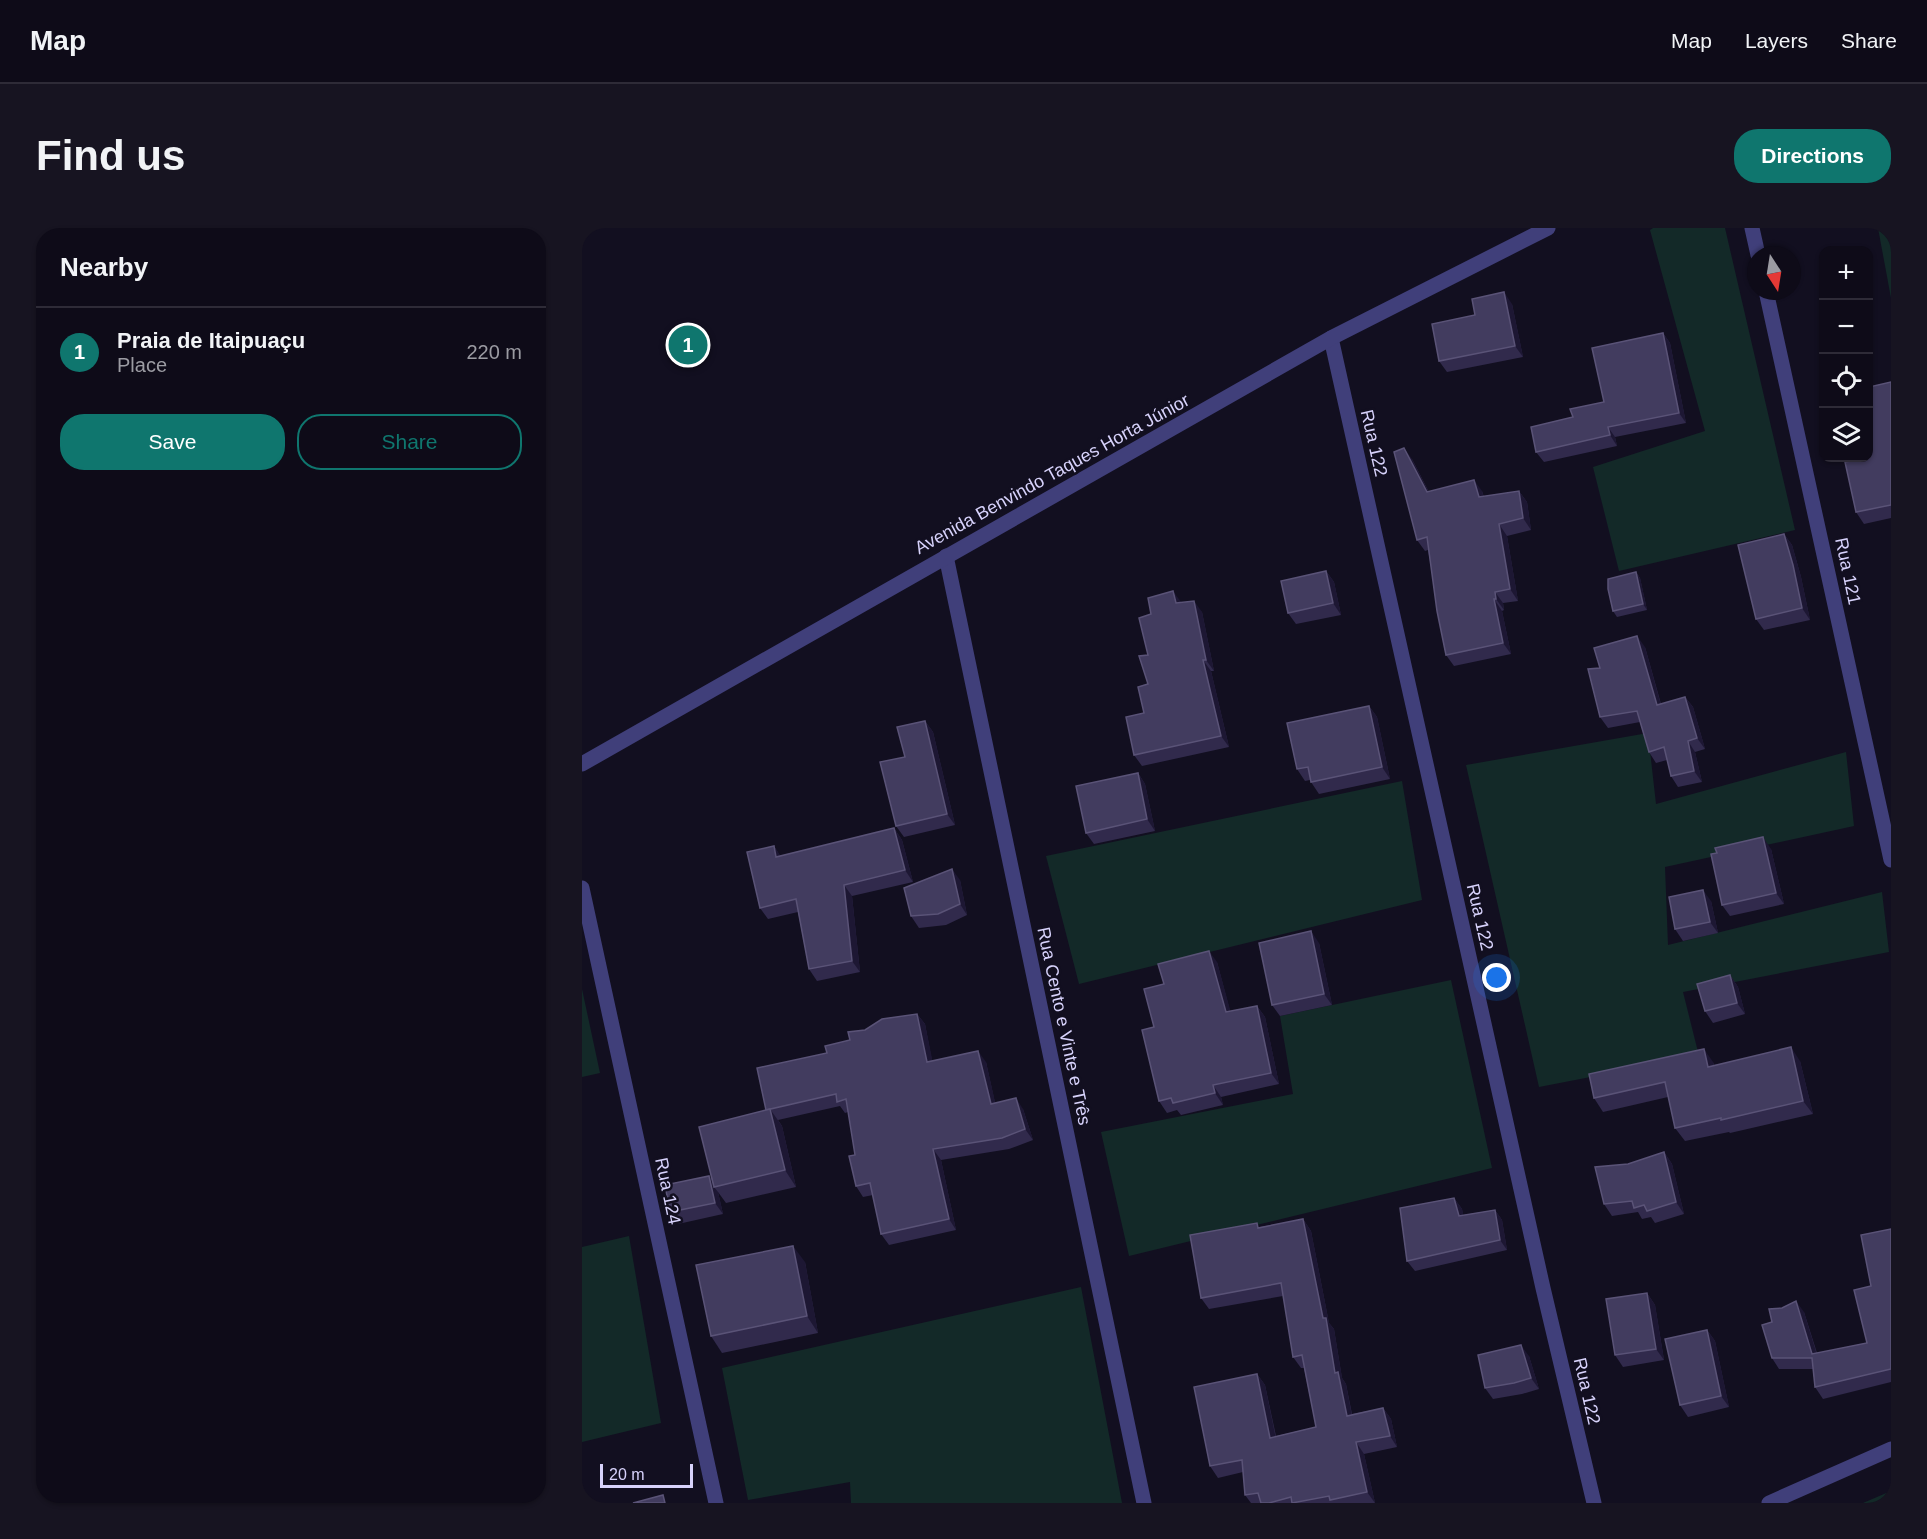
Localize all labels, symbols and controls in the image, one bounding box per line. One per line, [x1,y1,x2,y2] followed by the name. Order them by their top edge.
[30,25,86,56] text: Map
[1671,29,1712,52] text: Map
[1745,29,1808,52] text: Layers
[1841,29,1897,52] text: Share
[1734,129,1891,183] button: Directions
[36,132,185,179] text: Find us
[1747,246,1801,300] north arrow
[1819,246,1873,462] map controls
[1819,246,1873,300] button: +
[60,252,148,282] text: Nearby
[1819,300,1873,354] button: −
[668,322,708,368] pin: 1
[117,328,305,353] text: Praia de Itaipuaçu
[74,341,85,363] text: 1
[466,341,522,363] text: 220 m
[117,354,167,376] text: Place
[1819,354,1873,408] button: locate
[911,390,1193,558] street label: Avenida Benvindo Taques Horta Júnior
[1357,408,1391,478] street label: Rua 122
[1819,408,1873,462] button: layers
[60,414,285,470] button: Save
[297,414,522,470] button: Share
[1831,536,1865,606] street label: Rua 121
[1463,882,1497,952] street label: Rua 122
[1033,925,1095,1127] street label: Rua Cento e Vinte e Três
[1482,963,1511,992] your location
[651,1156,685,1226] street label: Rua 124
[1570,1356,1604,1426] street label: Rua 122
[600,1461,693,1488] scale bar
[609,1466,645,1483] text: 20 m

